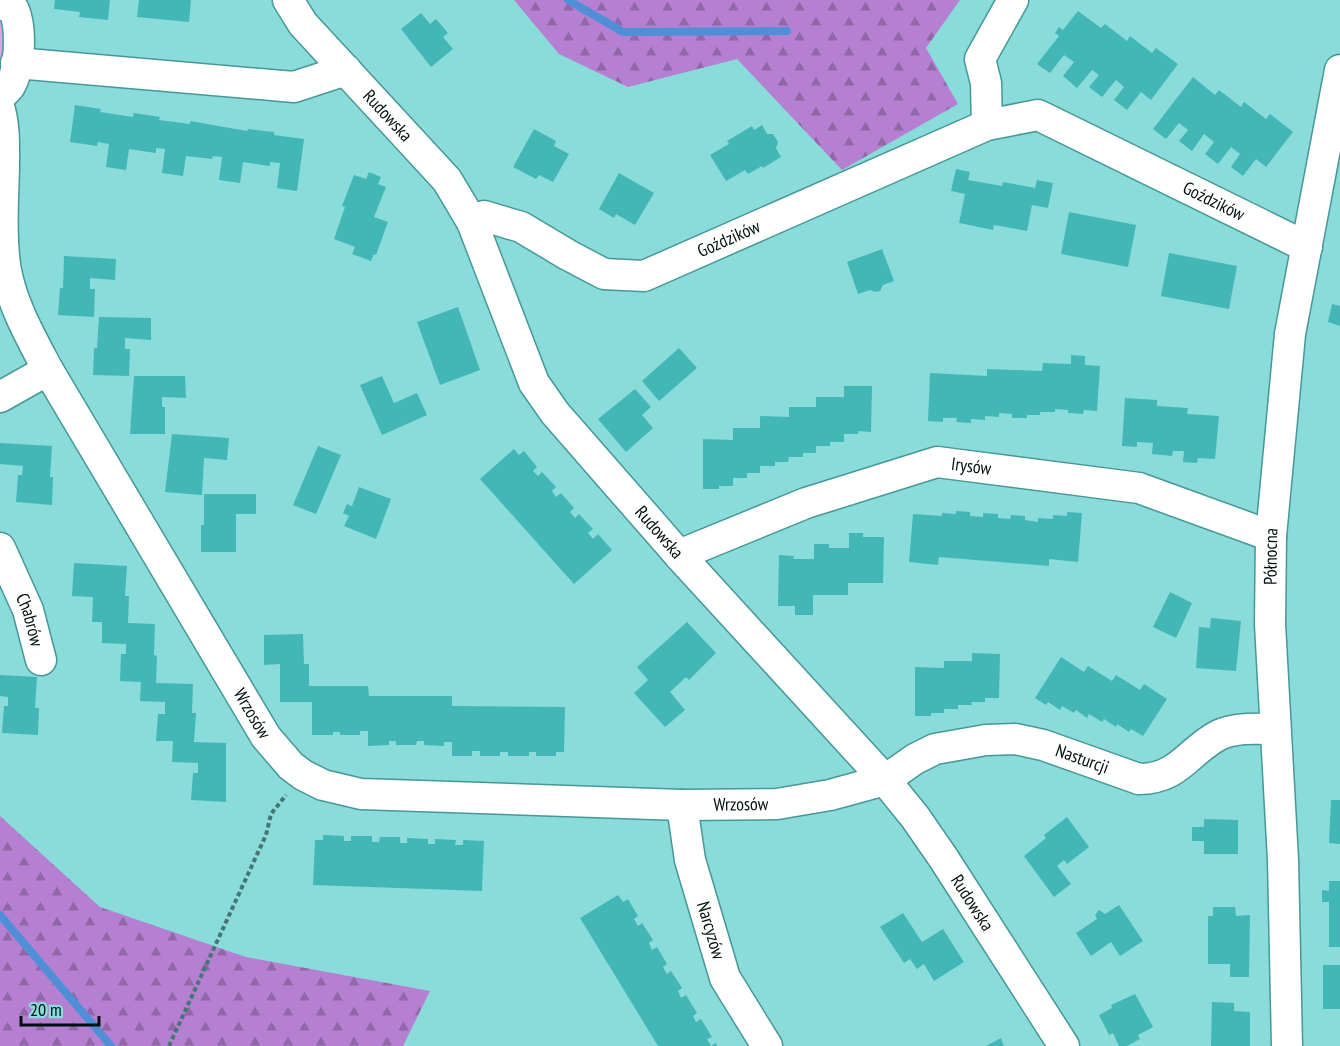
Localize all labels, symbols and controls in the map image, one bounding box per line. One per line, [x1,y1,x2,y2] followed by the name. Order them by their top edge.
[358,84,418,146] street label: Rudowska
[1179,176,1249,226] street label: Goździków
[694,214,764,262] street label: Goździków
[950,452,993,480] street label: Irysów
[630,501,689,563] street label: Rudowska
[1258,527,1283,585] street label: Północna
[11,589,49,649] street label: Chabrów
[229,684,277,743] street label: Wrzosów
[1053,738,1112,778] street label: Nasturcji
[713,792,769,816] street label: Wrzosów
[946,870,999,935] street label: Rudowska
[692,899,731,962] street label: Narcyzów
[21,989,99,1027] scale bar
[30,998,62,1021] text: 20 m

